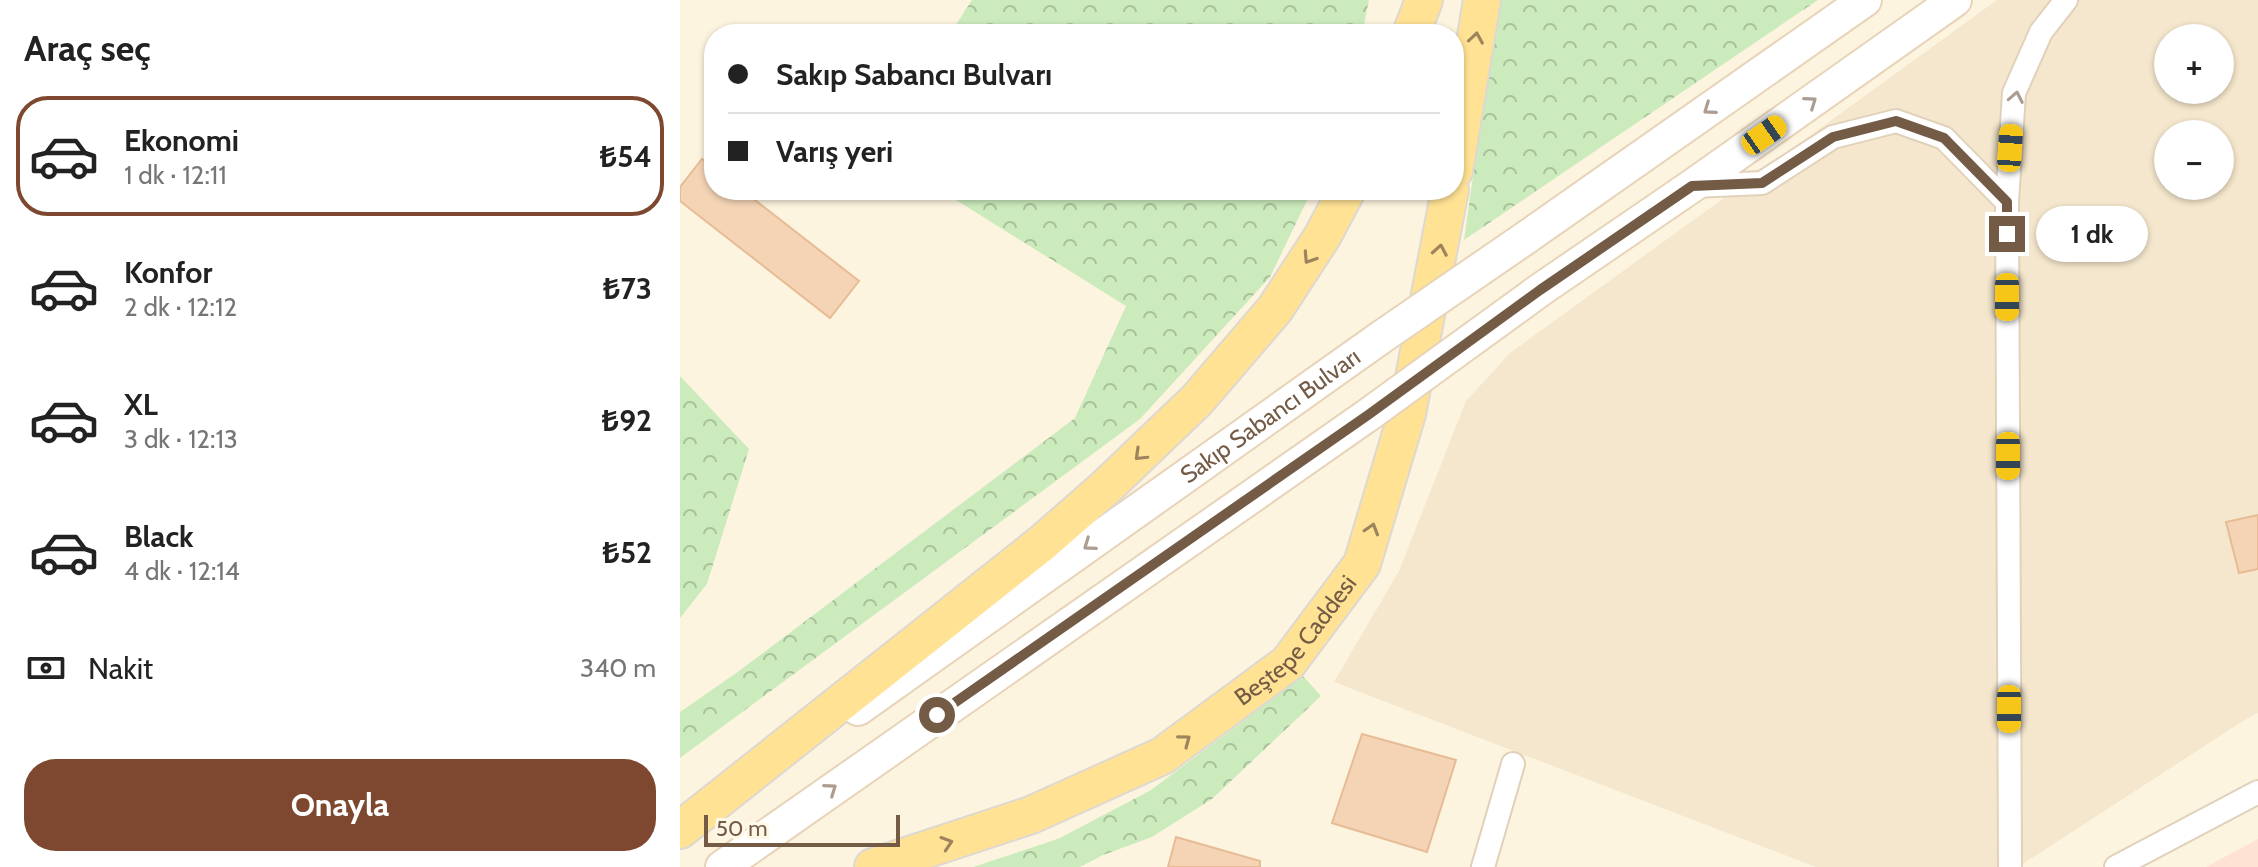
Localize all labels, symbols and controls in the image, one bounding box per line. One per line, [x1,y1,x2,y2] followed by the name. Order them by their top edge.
[2154,24,2234,200] map controls
[2154,24,2234,104] button: +
[24,26,151,70] text: Araç seç
[1467,32,1484,45] one-way arrow
[776,56,1052,93] text: Sakıp Sabancı Bulvarı
[2006,91,2023,104] one-way arrow
[1803,97,1817,112] one-way arrow
[1704,99,1718,114] one-way arrow
[1737,111,1791,159] car
[28,120,100,192] icon: car
[2154,120,2234,200] button: −
[124,122,239,159] text: Ekonomi
[1996,123,2024,173] car
[776,133,893,170] text: Varış yeri
[599,138,652,175] text: ₺54
[124,159,227,191] text: 1 dk · 12:11
[2035,206,2147,262] callout: 1 dk
[1989,216,2025,252] route end
[2071,218,2113,250] text: 1 dk
[1430,243,1447,257] one-way arrow
[1304,249,1319,263] one-way arrow
[28,252,100,324] icon: car
[124,254,212,291] text: Konfor
[603,270,652,307] text: ₺73
[1995,273,2019,321] car
[124,291,237,323] text: 2 dk · 12:12
[1175,342,1366,489] street label: Sakıp Sabancı Bulvarı
[28,384,100,456] icon: car
[124,386,158,423] text: XL
[601,402,652,439] text: ₺92
[124,423,238,455] text: 3 dk · 12:13
[1996,432,2020,480] car
[1135,445,1149,460] one-way arrow
[28,516,100,588] icon: car
[124,518,194,555] text: Black
[1363,523,1379,537] one-way arrow
[602,534,652,571] text: ₺52
[1083,535,1097,550] one-way arrow
[124,555,240,587] text: 4 dk · 12:14
[1229,570,1362,712] street label: Beştepe Caddesi
[24,646,68,690] icon: cash
[88,650,153,687] text: Nakit
[580,652,656,684] text: 340 m
[1997,685,2021,733] car
[919,697,955,733] route start
[1176,735,1190,749] one-way arrow
[24,759,656,851] button: Onayla
[823,785,837,799] one-way arrow
[704,811,900,847] scale bar
[716,815,768,842] text: 50 m
[940,836,954,852] one-way arrow

